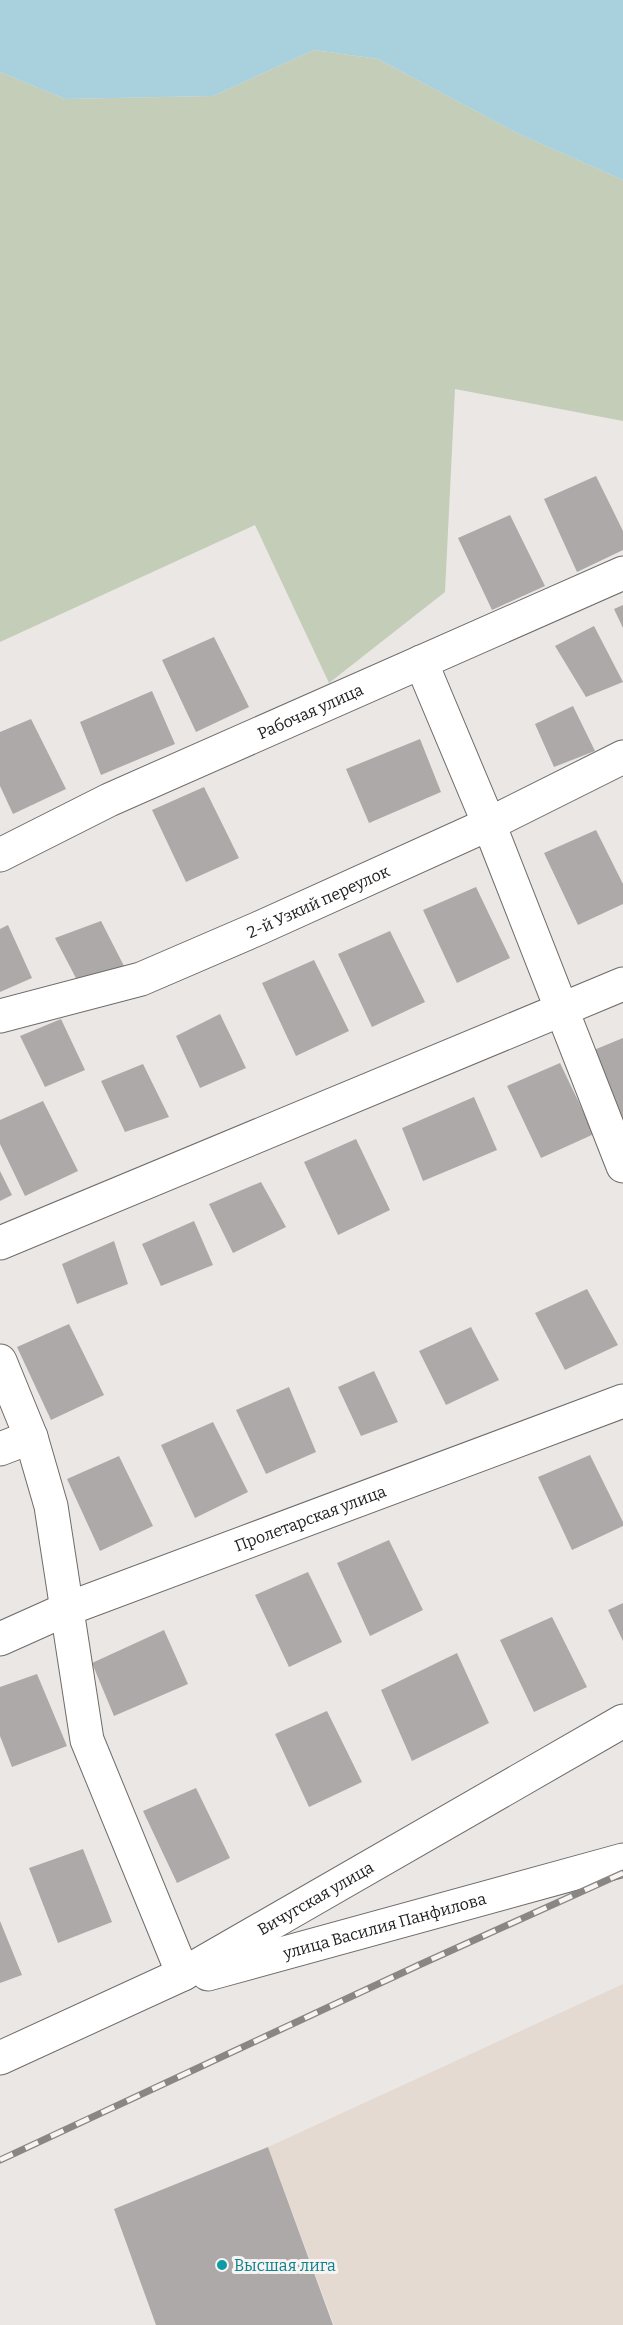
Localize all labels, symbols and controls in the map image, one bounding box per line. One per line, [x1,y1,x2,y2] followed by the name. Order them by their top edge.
[254,679,366,743] street label: Рабочая улица
[244,861,393,942] street label: 2-й Узкий переулок
[232,1481,389,1555] street label: Пролетарская улица
[254,1857,377,1939] street label: Вичугская улица
[280,1889,488,1963] street label: улица Василия Панфилова
[234,2256,336,2275] place label: Высшая лига
[215,2258,229,2272] marker: Высшая лига

